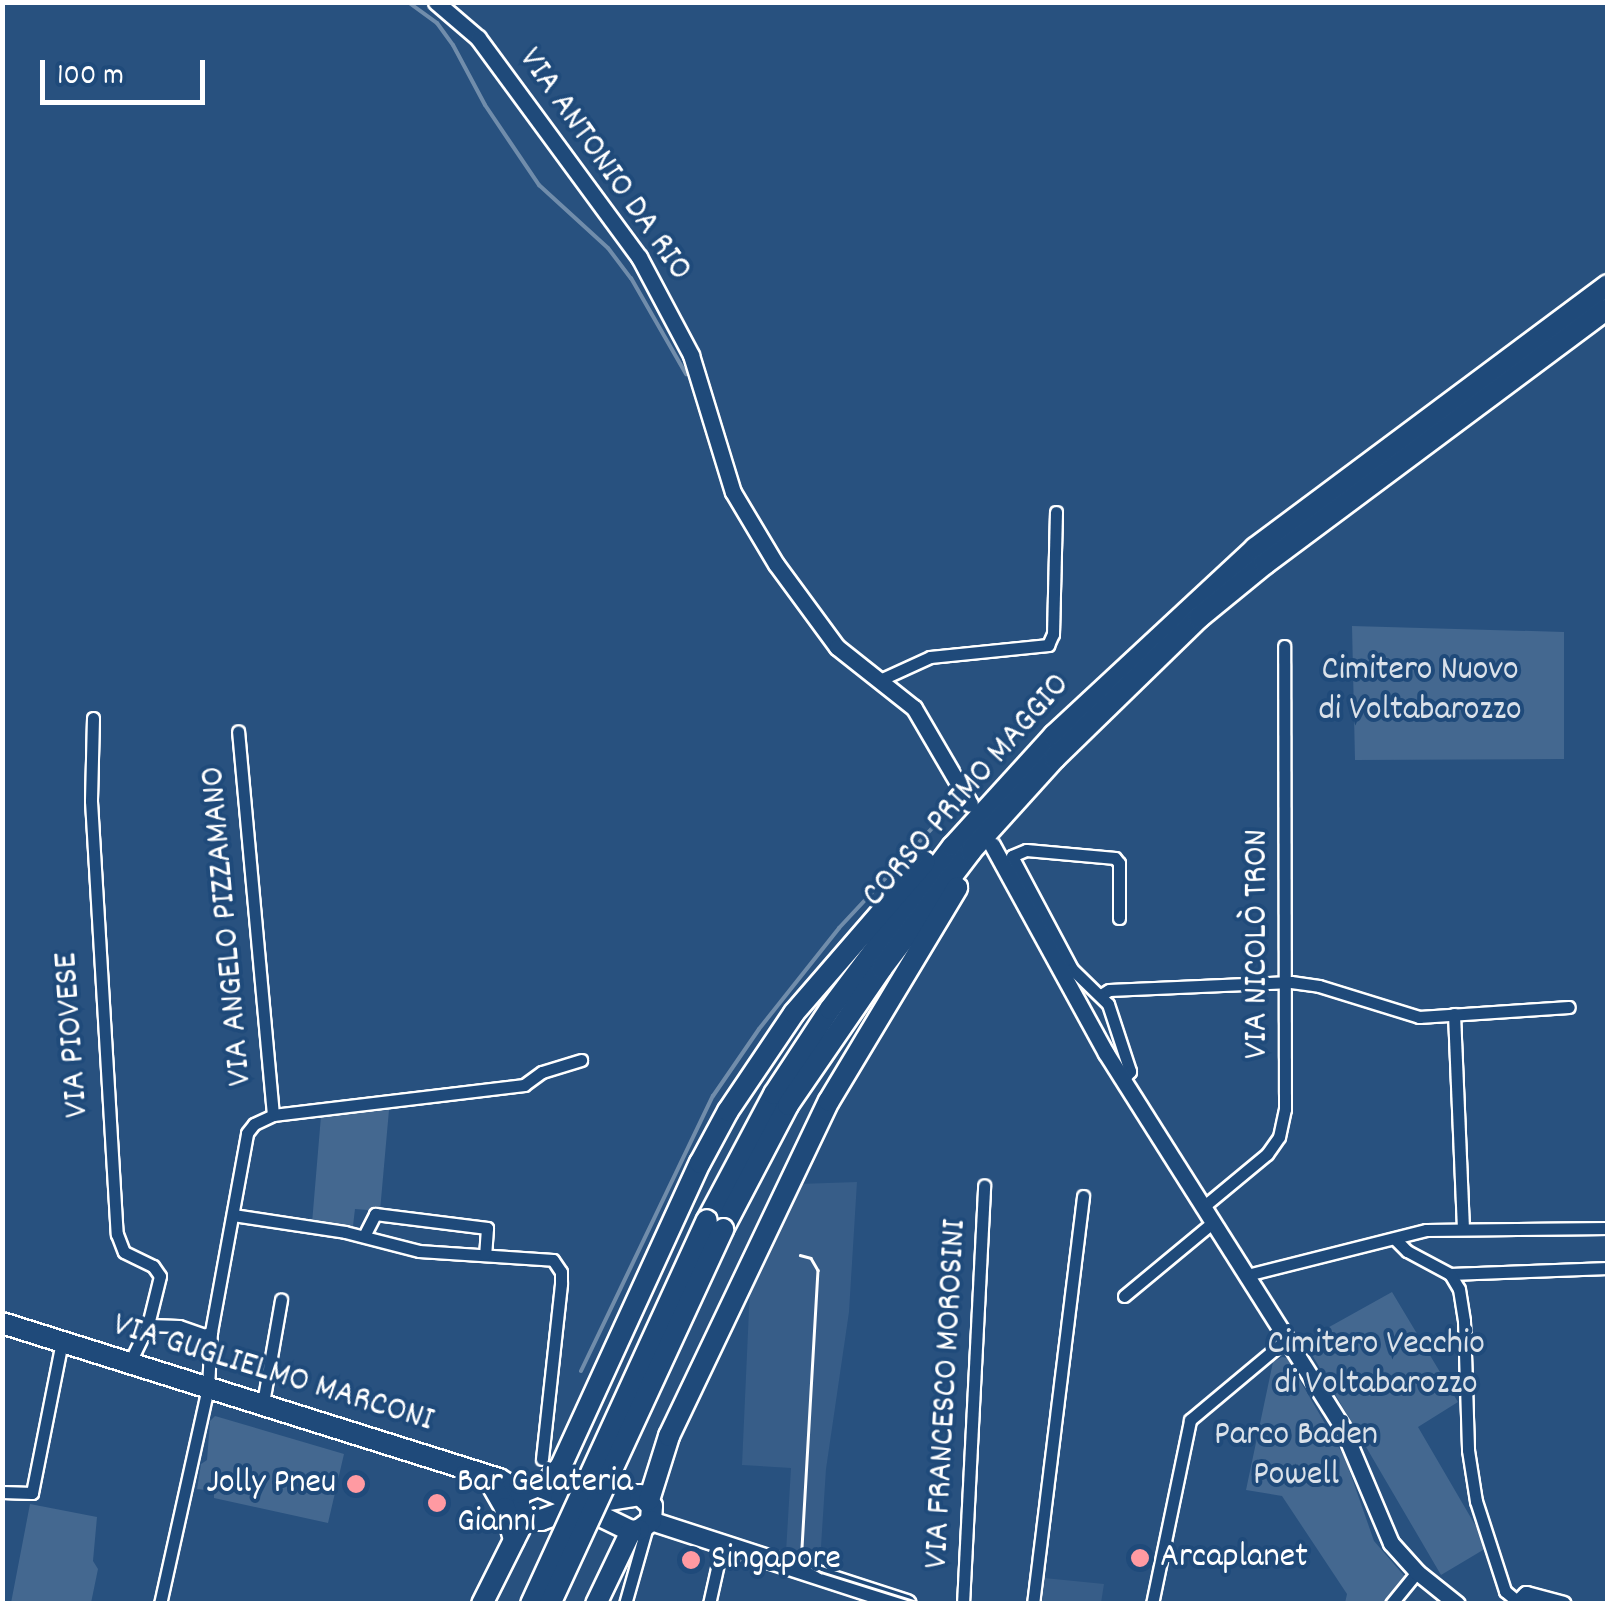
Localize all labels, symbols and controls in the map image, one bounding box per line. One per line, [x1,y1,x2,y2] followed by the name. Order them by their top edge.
[45,40,210,102] scale bar
[508,40,700,290] street label: VIA ANTONIO DA RIO
[57,56,124,99] text: 100 m
[1318,650,1522,732] park label: Cimitero Nuovo di Voltabarozzo
[854,665,1080,917] street label: CORSO PRIMO MAGGIO
[193,764,263,1088] street label: VIA ANGELO PIZZAMANO
[1237,829,1279,1059] street label: VIA NICOLÒ TRON
[46,951,100,1119] street label: VIA PIOVESE
[917,1218,977,1570] street label: VIA FRANCESCO MOROSINI
[108,1305,438,1443] street label: VIA GUGLIELMO MARCONI
[1267,1324,1485,1406] park label: Cimitero Vecchio di Voltabarozzo
[1214,1415,1378,1497] park label: Parco Baden Powell
[457,1462,633,1544] place label: Bar Gelateria Gianni
[206,1463,336,1505] place label: Jolly Pneu
[345,1473,367,1495] marker: Jolly Pneu
[426,1492,448,1514] marker: Bar Gelateria Gianni
[1160,1537,1308,1579] place label: Arcaplanet
[711,1539,841,1581] place label: Singapore
[1129,1547,1151,1569] marker: Arcaplanet
[680,1549,702,1571] marker: Singapore

